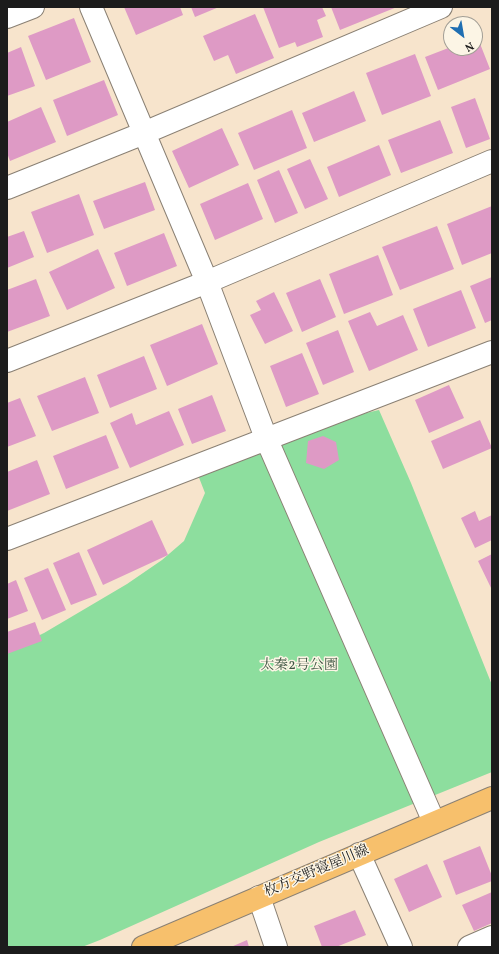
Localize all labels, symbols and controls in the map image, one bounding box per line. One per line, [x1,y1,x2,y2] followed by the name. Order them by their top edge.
[443,16,483,56] north arrow
[462,37,476,54] text: N
[260,658,338,674] park label: 太秦2号公園
[262,842,372,902] street label: 枚方交野寝屋川線

